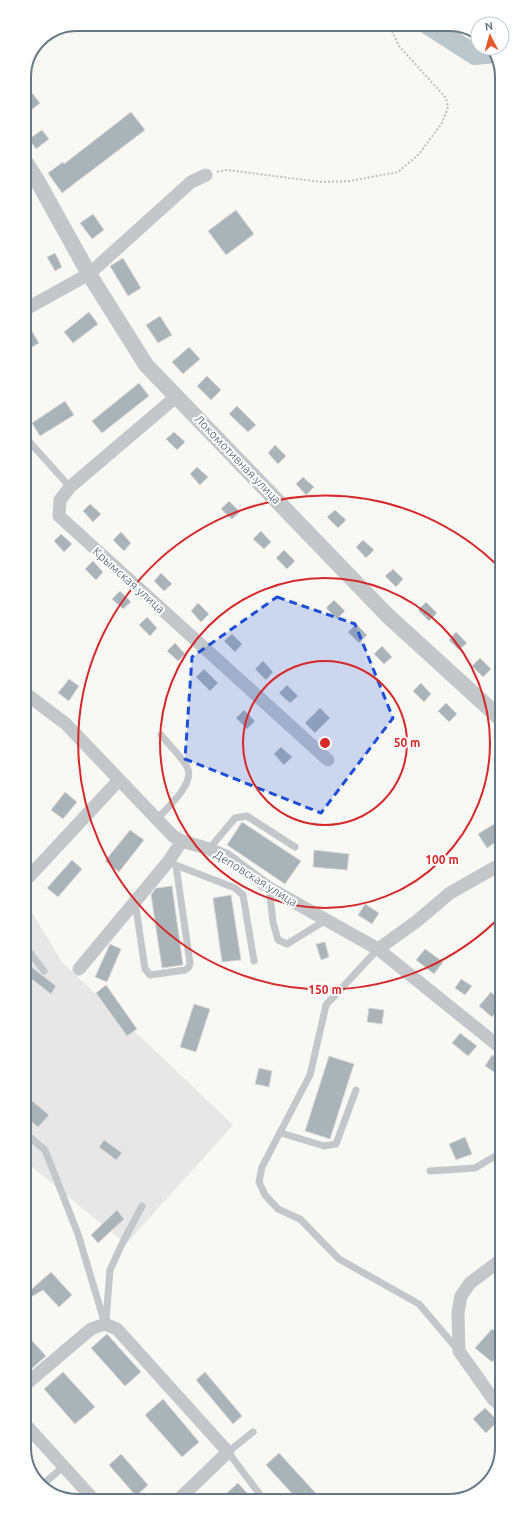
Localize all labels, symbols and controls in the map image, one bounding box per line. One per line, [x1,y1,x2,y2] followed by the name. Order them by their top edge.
[470,16,510,56] north arrow
[484,20,494,32] text: N
[192,412,284,506] street label: Локомотивная улица
[90,544,168,616] street label: Крымская улица
[318,736,332,750] centre of rings
[394,736,420,749] text: 50 m
[212,847,300,909] street label: Деповская улица
[425,853,459,866] text: 100 m
[308,983,342,996] text: 150 m

